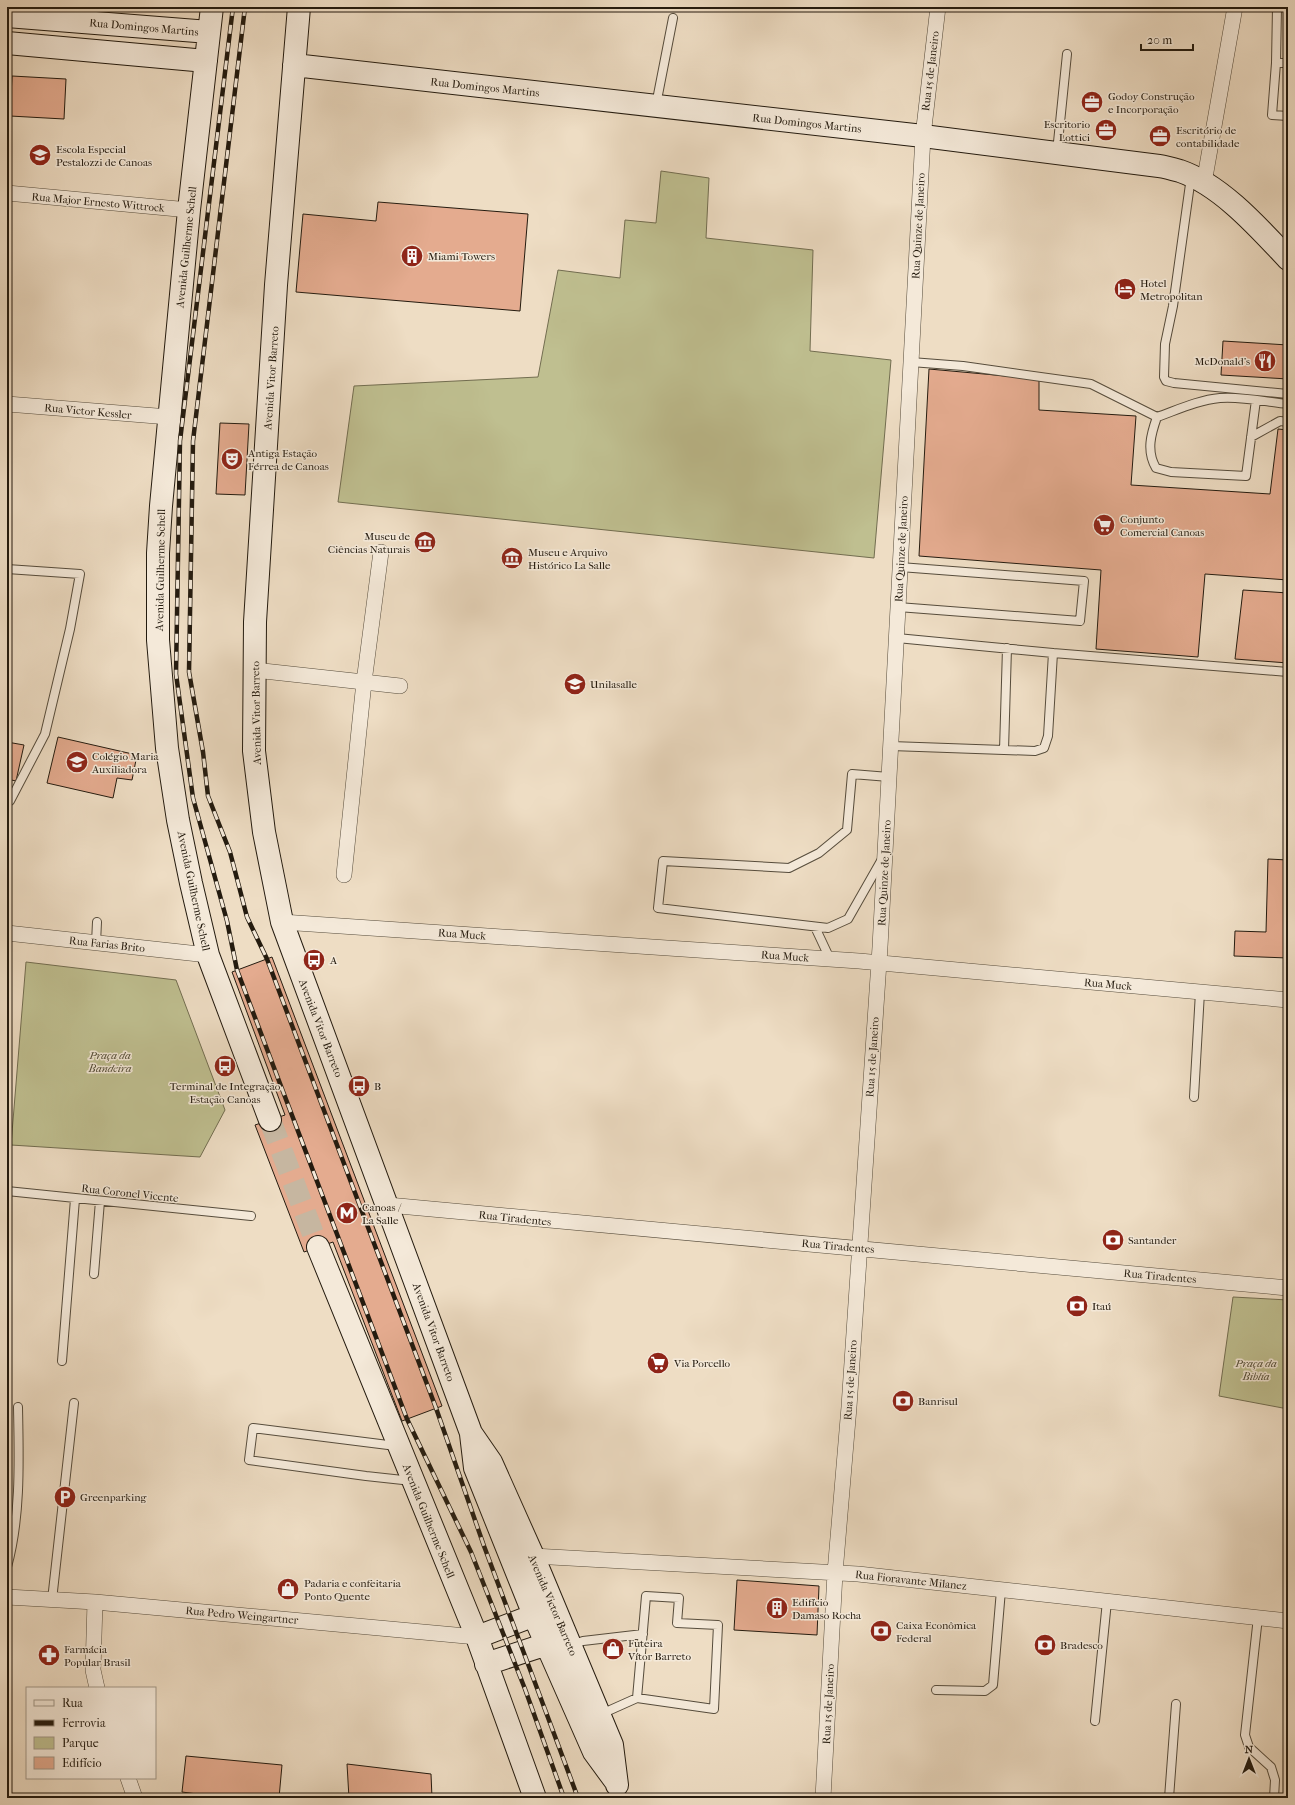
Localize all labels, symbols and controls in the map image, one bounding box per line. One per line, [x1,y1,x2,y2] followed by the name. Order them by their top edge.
[89,16,199,39] street label: Rua Domingos Martins
[1141,26,1193,52] scale bar
[919,30,942,112] street label: Rua 15 de Janeiro
[1147,33,1172,47] text: 20 m
[430,75,540,100] street label: Rua Domingos Martins
[1079,89,1105,115] office icon: Godoy Construção e Incorporação
[1108,90,1195,116] place label: Godoy Construção e Incorporação
[752,111,862,136] street label: Rua Domingos Martins
[1093,117,1119,143] office icon: Escritorio Lottici
[1044,118,1091,144] place label: Escritorio Lottici
[1147,123,1173,149] office icon: Escritório de contabilidade
[1176,124,1240,150] place label: Escritório de contabilidade
[27,142,53,168] school or university icon: Escola Especial Pestalozzi de Canoas
[56,143,152,169] place label: Escola Especial Pestalozzi de Canoas
[909,172,928,280] street label: Rua Quinze de Janeiro
[174,186,199,309] street label: Avenida Guilherme Schell
[31,190,165,215] street label: Rua Major Ernesto Wittrock
[399,243,425,269] building icon: Miami Towers
[428,250,495,263] place label: Miami Towers
[1112,276,1138,302] hotel icon: Hotel Metropolitan
[1140,277,1203,303] place label: Hotel Metropolitan
[261,325,282,431] street label: Avenida Vitor Barreto
[1252,348,1278,374] restaurant icon: McDonald's
[1195,355,1250,368] place label: McDonald's
[44,401,132,422] street label: Rua Victor Kessler
[219,446,245,472] theatre icon: Antiga Estação Férrea de Canoas
[247,447,329,473] place label: Antiga Estação Férrea de Canoas
[892,495,911,603] street label: Rua Quinze de Janeiro
[153,509,168,632] street label: Avenida Guilherme Schell
[1091,512,1117,538] supermarket icon: Conjunto Comercial Canoas
[1120,513,1204,539] place label: Conjunto Comercial Canoas
[412,529,438,555] museum icon: Museu de Ciências Naturais
[328,530,411,556] place label: Museu de Ciências Naturais
[499,545,525,571] museum icon: Museu e Arquivo Histórico La Salle
[528,546,611,572] place label: Museu e Arquivo Histórico La Salle
[249,661,264,766] street label: Avenida Vitor Barreto
[562,671,588,697] school or university icon: Unilasalle
[590,678,637,691] place label: Unilasalle
[64,749,90,775] school or university icon: Colégio Maria Auxiliadora
[91,750,159,776] place label: Colégio Maria Auxiliadora
[875,819,894,927] street label: Rua Quinze de Janeiro
[174,829,213,952] street label: Avenida Guilherme Schell
[438,926,487,943] street label: Rua Muck
[68,934,146,955] street label: Rua Farias Brito
[301,947,327,973] bus stop icon: A
[761,948,810,965] street label: Rua Muck
[329,954,338,967] place label: A
[295,976,345,1079] street label: Avenida Vitor Barreto
[1083,976,1133,993] street label: Rua Muck
[863,1016,882,1098] street label: Rua 15 de Janeiro
[88,1049,132,1075] park label: Praça da Bandeira
[212,1053,238,1079] bus stop icon: Terminal de Integração Estação Canoas
[346,1073,372,1099] bus stop icon: B
[170,1080,281,1106] place label: Terminal de Integração Estação Canoas
[374,1080,381,1093] place label: B
[81,1182,180,1205] street label: Rua Coronel Vicente
[334,1200,360,1226] metro station icon: Canoas / La Salle
[362,1201,402,1227] place label: Canoas / La Salle
[478,1208,552,1229] street label: Rua Tiradentes
[1100,1227,1126,1253] bank icon: Santander
[1128,1234,1177,1247] place label: Santander
[801,1237,875,1256] street label: Rua Tiradentes
[1123,1267,1197,1286] street label: Rua Tiradentes
[409,1280,458,1384] street label: Avenida Vitor Barreto
[1064,1293,1090,1319] bank icon: Itaú
[1092,1300,1112,1313] place label: Itaú
[841,1339,860,1421] street label: Rua 15 de Janeiro
[645,1350,671,1376] supermarket icon: Via Porcello
[673,1357,731,1370] place label: Via Porcello
[1234,1357,1277,1383] park label: Praça da Biblía
[890,1388,916,1414] bank icon: Banrisul
[918,1395,958,1408] place label: Banrisul
[399,1461,457,1580] street label: Avenida Guilherme Schell
[52,1484,78,1510] parking icon: Greenparking
[80,1491,147,1504] place label: Greenparking
[525,1552,580,1658] street label: Avenida Victor Barreto
[854,1568,968,1593] street label: Rua Fioravante Milanez
[275,1576,301,1602] shop icon: Padaria e confeitaria Ponto Quente
[304,1577,402,1603] place label: Padaria e confeitaria Ponto Quente
[764,1595,790,1621] building icon: Edifício Damaso Rocha
[792,1596,862,1622] place label: Edifício Damaso Rocha
[185,1604,299,1627] street label: Rua Pedro Weingartner
[868,1618,894,1644] bank icon: Caixa Econômica Federal
[896,1619,977,1645] place label: Caixa Econômica Federal
[1032,1632,1058,1658] bank icon: Bradesco
[600,1636,626,1662] shop icon: Futeira Vítor Barreto
[627,1637,691,1663] place label: Futeira Vítor Barreto
[1060,1639,1103,1652] place label: Bradesco
[36,1642,62,1668] pharmacy icon: Farmácia Popular Brasil
[64,1643,131,1669] place label: Farmácia Popular Brasil
[820,1663,837,1745] street label: Rua 15 de Janeiro
[26,1687,156,1779] legend
[62,1696,83,1710] text: Rua
[62,1716,106,1730] text: Ferrovia
[62,1736,99,1750] text: Parque
[1229,1739,1269,1779] north arrow
[1245,1743,1254,1756] text: N
[62,1756,102,1770] text: Edifício

